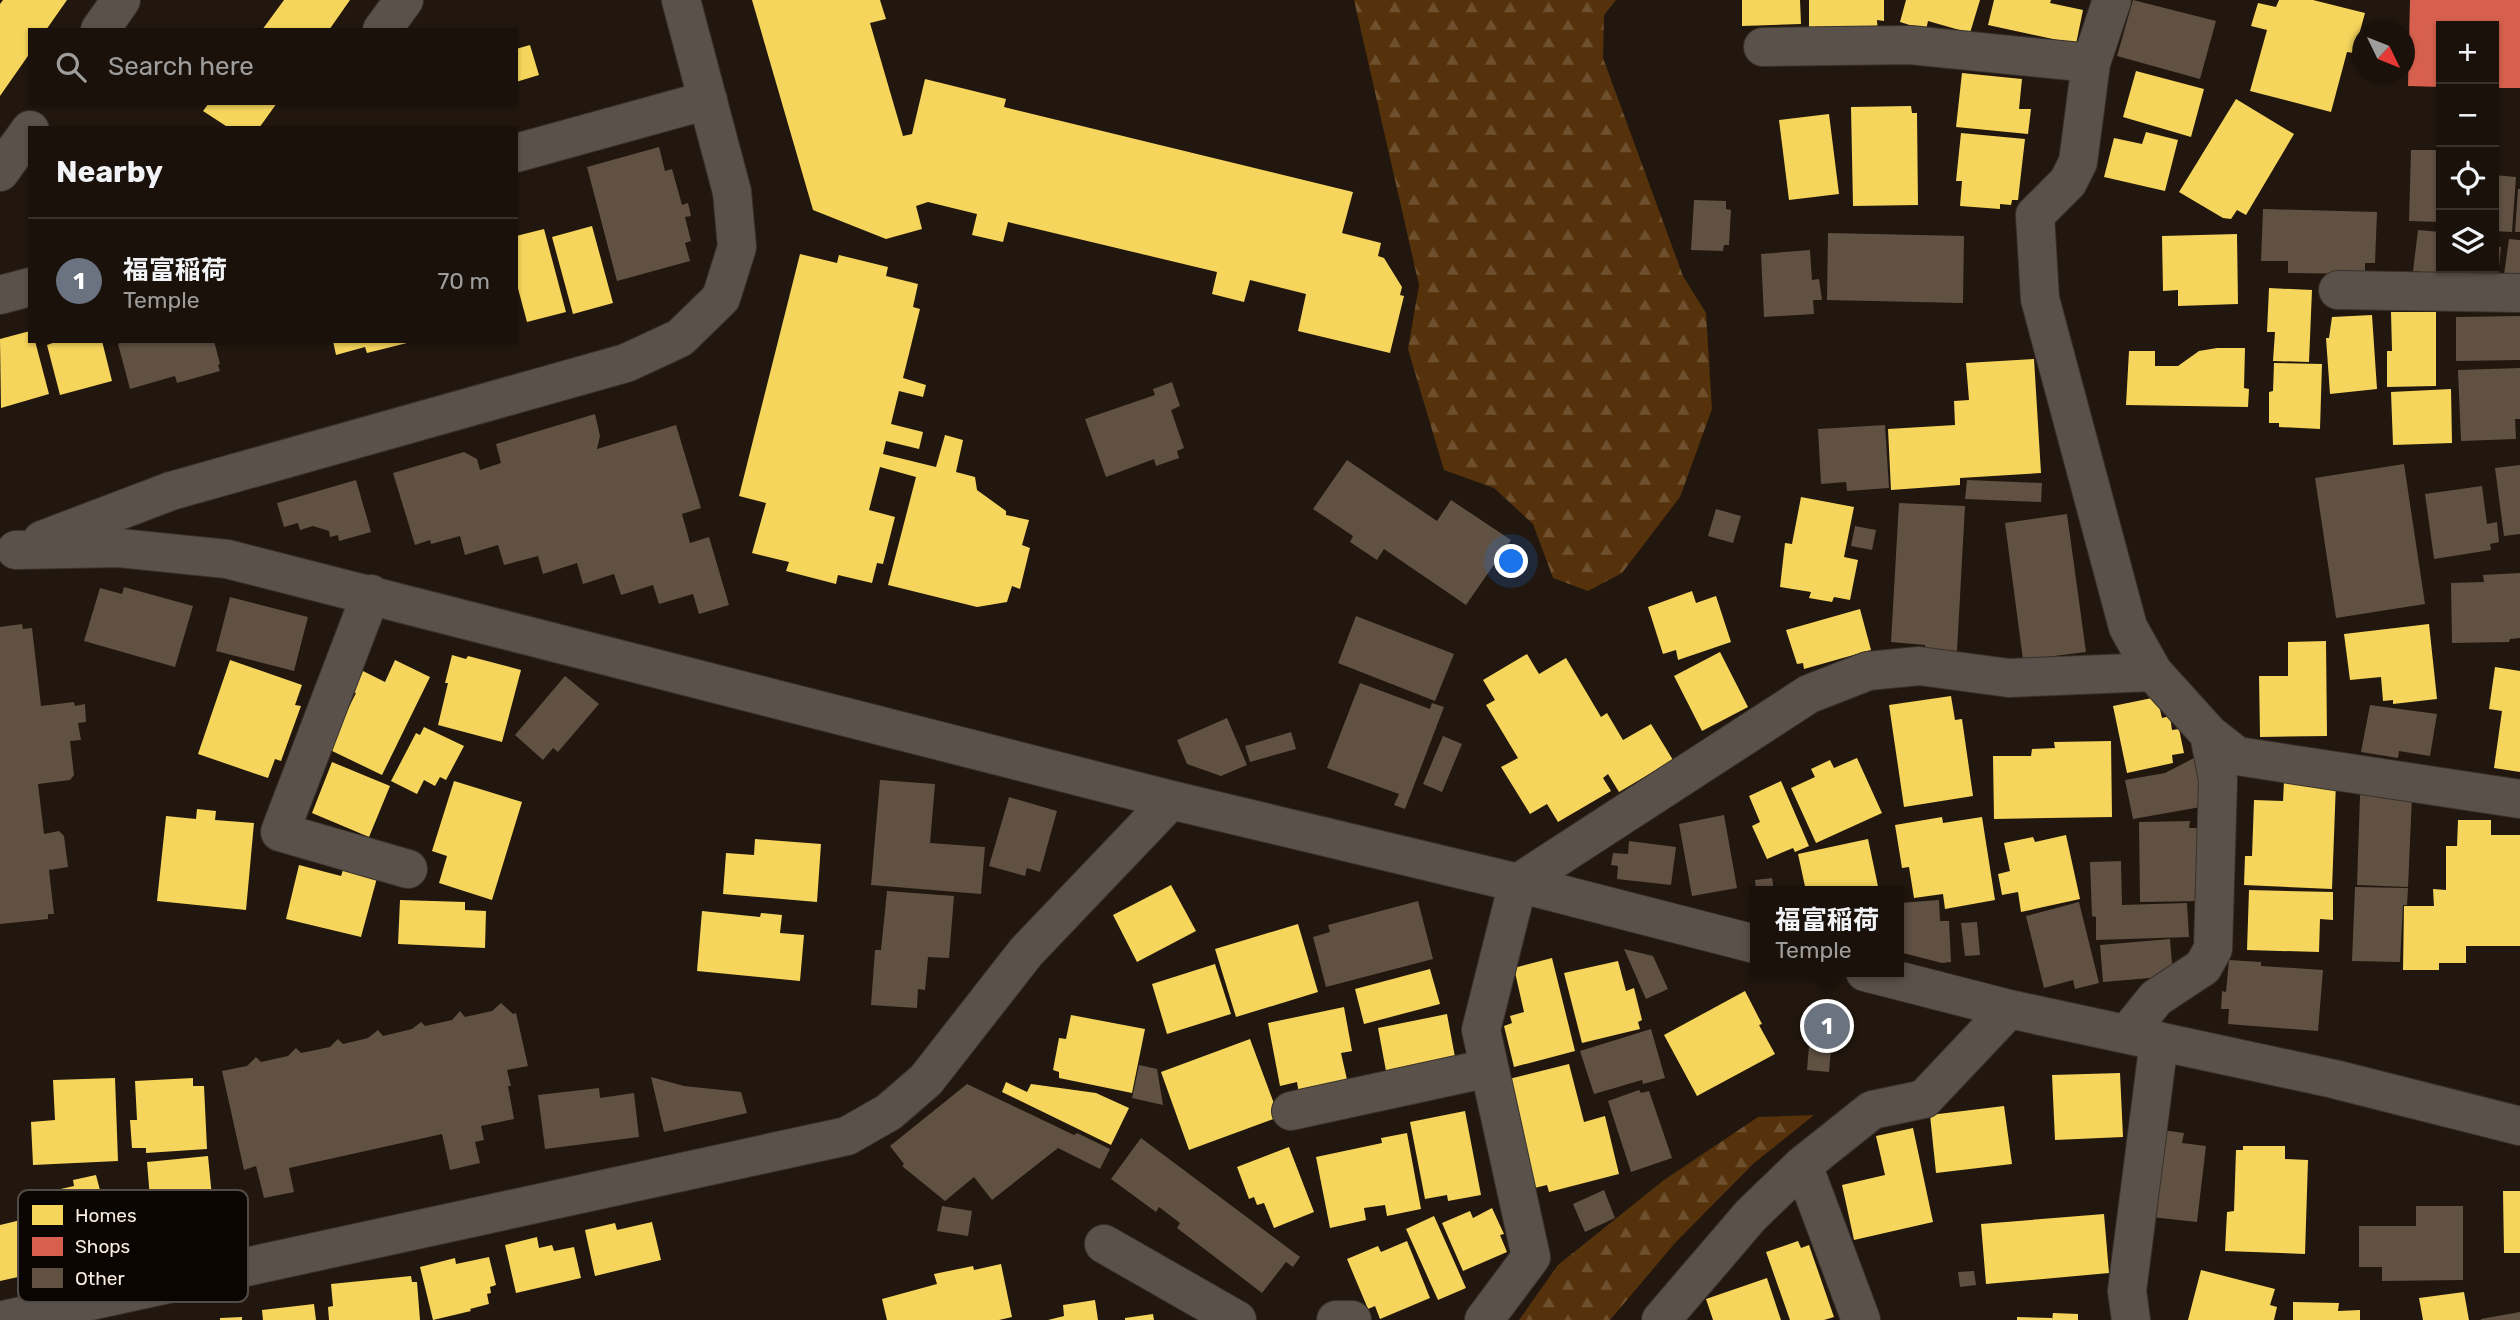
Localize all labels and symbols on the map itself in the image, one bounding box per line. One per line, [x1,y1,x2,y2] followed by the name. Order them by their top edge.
[2352,21,2415,84] north arrow
[1494,544,1528,578] your location
[1804,1000,1850,1052] pin: 1
[18,1190,248,1302] legend
[75,1204,137,1227] text: Homes
[75,1235,130,1258] text: Shops
[75,1267,126,1290] text: Other

